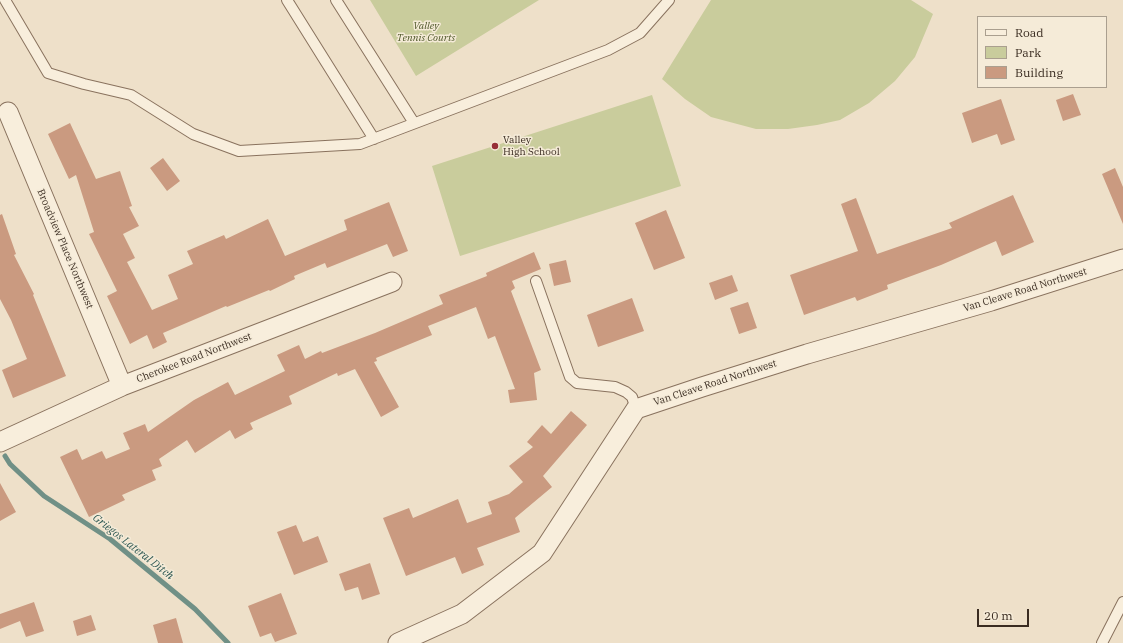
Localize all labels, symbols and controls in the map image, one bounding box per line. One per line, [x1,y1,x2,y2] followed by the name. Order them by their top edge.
[977,16,1107,88] legend
[397,20,455,44] park label: Valley Tennis Courts
[1015,25,1044,40] text: Road
[1015,45,1041,60] text: Park
[1015,65,1063,80] text: Building
[503,134,560,158] place label: Valley High School
[490,141,500,151] marker: Valley High School
[34,187,96,311] street label: Broadview Place Northwest
[962,265,1088,315] street label: Van Cleave Road Northwest
[135,331,253,385] street label: Cherokee Road Northwest
[652,357,778,409] street label: Van Cleave Road Northwest
[90,511,176,583] water label: Griegos Lateral Ditch
[979,601,1031,627] scale bar
[984,608,1013,623] text: 20 m

